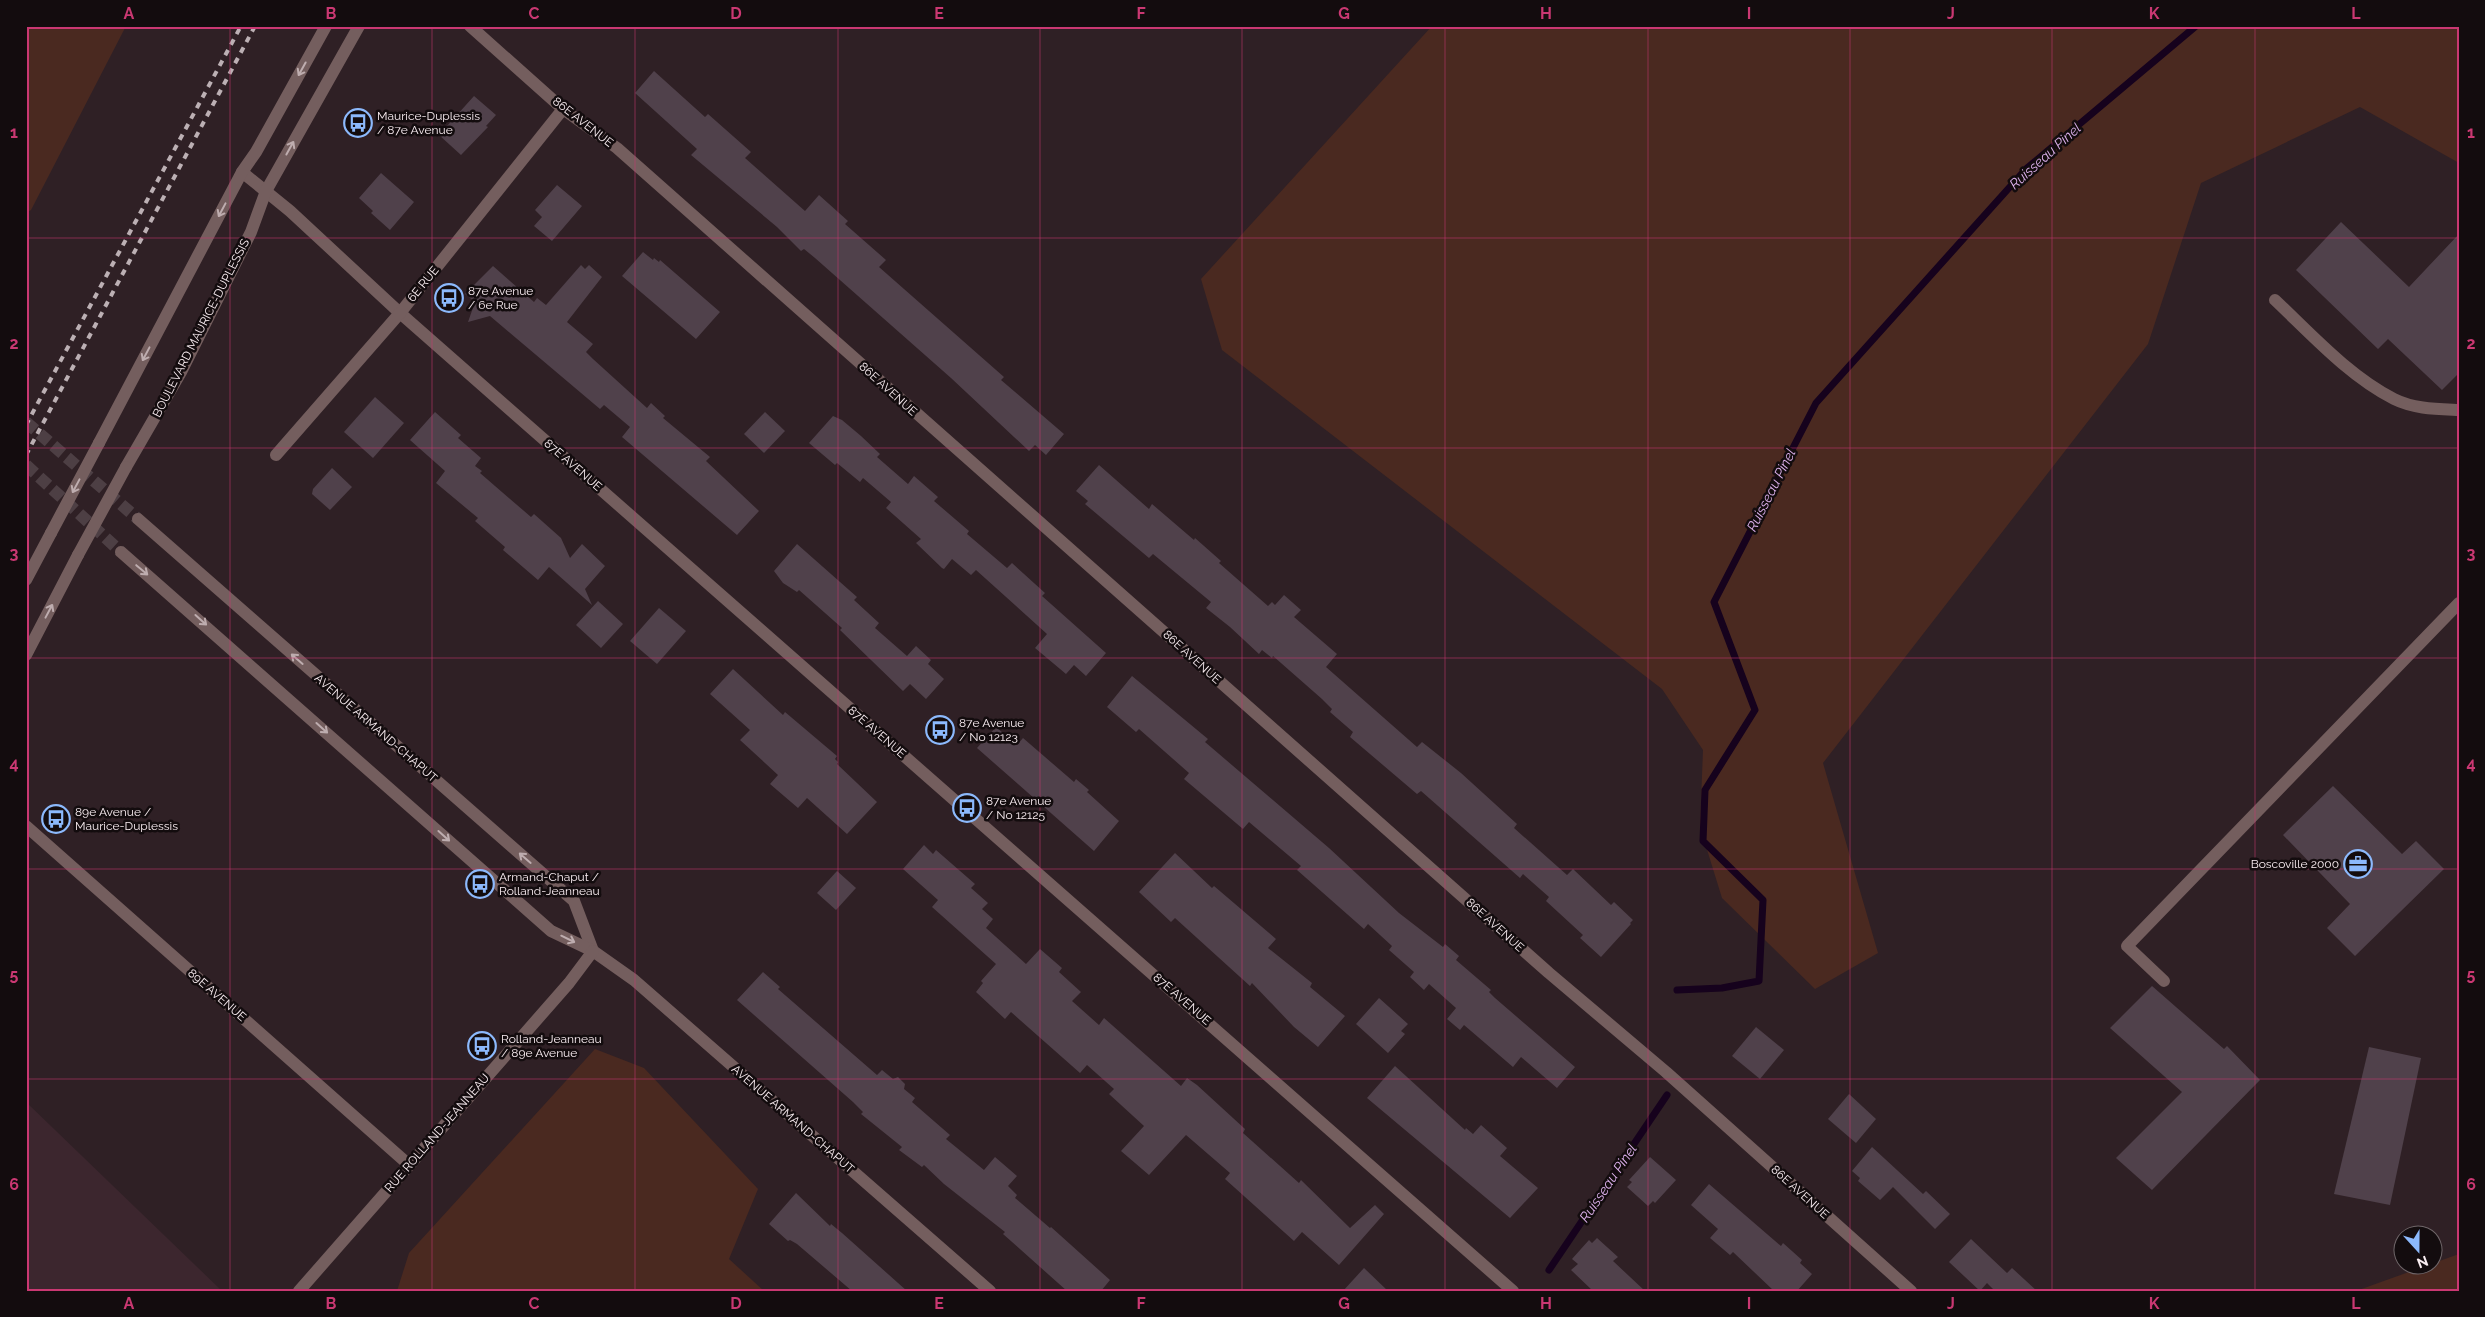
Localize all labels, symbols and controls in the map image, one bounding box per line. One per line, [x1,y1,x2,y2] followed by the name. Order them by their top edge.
[124,4,135,23] text: A
[326,4,337,23] text: B
[529,4,540,23] text: C
[730,4,742,23] text: D
[934,4,944,23] text: E
[1136,4,1146,23] text: F
[1338,4,1350,23] text: G
[1540,4,1552,23] text: H
[1747,4,1751,23] text: I
[1947,4,1955,23] text: J
[2149,4,2160,23] text: K
[2351,4,2361,23] text: L
[297,61,306,76] one-way arrow
[550,94,616,150] street label: 86E AVENUE
[343,108,373,138] bus stop icon: Maurice-Duplessis / 87e Avenue
[377,109,480,137] place label: Maurice-Duplessis / 87e Avenue
[2006,120,2084,192] water label: Ruisseau Pinel
[10,123,18,142] text: 1
[2467,123,2475,142] text: 1
[285,141,295,156] one-way arrow
[217,203,227,218] one-way arrow
[150,236,252,420] street label: BOULEVARD MAURICE-DUPLESSIS
[404,263,442,305] street label: 6E RUE
[434,283,464,313] bus stop icon: 87e Avenue / 6e Rue
[468,284,533,312] place label: 87e Avenue / 6e Rue
[9,334,19,353] text: 2
[2466,334,2476,353] text: 2
[141,346,150,361] one-way arrow
[856,359,920,419] street label: 86E AVENUE
[541,436,605,494] street label: 87E AVENUE
[1743,446,1799,534] water label: Ruisseau Pinel
[71,478,80,493] one-way arrow
[10,544,19,563] text: 3
[2467,544,2476,563] text: 3
[136,564,149,576] one-way arrow
[44,604,54,619] one-way arrow
[194,615,207,626] one-way arrow
[1160,627,1224,687] street label: 86E AVENUE
[291,654,304,665] one-way arrow
[312,671,441,785] street label: AVENUE ARMAND-CHAPUT
[845,703,909,761] street label: 87E AVENUE
[925,715,955,745] bus stop icon: 87e Avenue / No 12123
[959,716,1024,744] place label: 87e Avenue / No 12123
[316,722,329,734] one-way arrow
[9,754,19,773] text: 4
[2466,754,2476,773] text: 4
[952,793,982,823] bus stop icon: 87e Avenue / No 12125
[986,794,1051,822] place label: 87e Avenue / No 12125
[41,804,71,834] bus stop icon: 89e Avenue / Maurice-Duplessis
[75,805,178,833] place label: 89e Avenue / Maurice-Duplessis
[437,830,450,842] one-way arrow
[2343,849,2373,879] office icon: Boscoville 2000
[518,852,531,864] one-way arrow
[2251,857,2339,871] place label: Boscoville 2000
[465,869,495,899] bus stop icon: Armand-Chaput / Rolland-Jeanneau
[499,870,600,898] place label: Armand-Chaput / Rolland-Jeanneau
[1463,895,1527,955] street label: 86E AVENUE
[561,934,576,944] one-way arrow
[10,965,19,984] text: 5
[2467,965,2476,984] text: 5
[185,966,249,1024] street label: 89E AVENUE
[1150,970,1214,1028] street label: 87E AVENUE
[467,1031,497,1061] bus stop icon: Rolland-Jeanneau / 89e Avenue
[501,1032,602,1060] place label: Rolland-Jeanneau / 89e Avenue
[729,1062,858,1176] street label: AVENUE ARMAND-CHAPUT
[382,1071,492,1195] street label: RUE ROLLAND-JEANNEAU
[1576,1141,1640,1225] water label: Ruisseau Pinel
[1768,1162,1832,1222] street label: 86E AVENUE
[9,1175,19,1194] text: 6
[2466,1175,2476,1194] text: 6
[2392,1224,2442,1274] north arrow
[2415,1253,2431,1272] text: N
[124,1294,135,1313] text: A
[326,1294,337,1313] text: B
[529,1294,540,1313] text: C
[730,1294,742,1313] text: D
[934,1294,944,1313] text: E
[1136,1294,1146,1313] text: F
[1338,1294,1350,1313] text: G
[1540,1294,1552,1313] text: H
[1747,1294,1751,1313] text: I
[1947,1294,1955,1313] text: J
[2149,1294,2160,1313] text: K
[2351,1294,2361,1313] text: L

